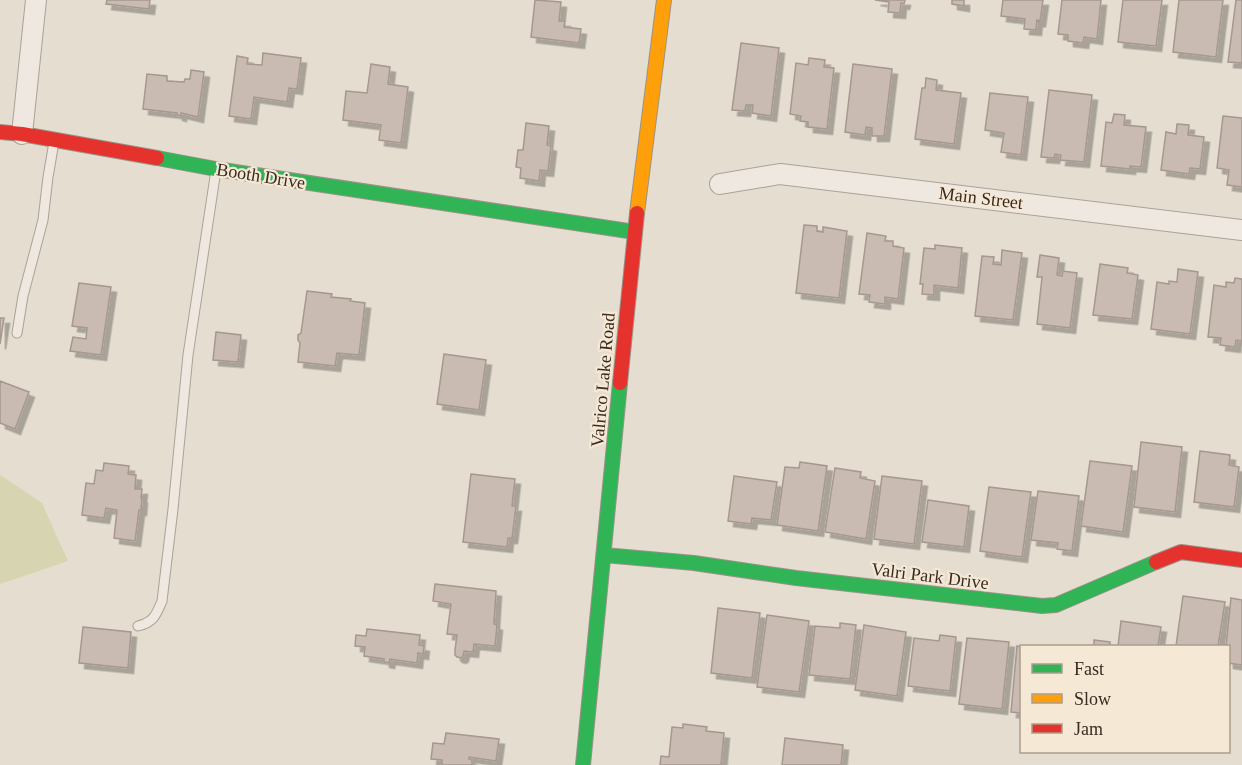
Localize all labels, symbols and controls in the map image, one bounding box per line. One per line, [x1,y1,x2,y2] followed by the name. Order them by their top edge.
[215,159,307,193] street label: Booth Drive
[938,183,1024,213] street label: Main Street
[587,312,619,448] street label: Valrico Lake Road
[870,559,990,593] street label: Valri Park Drive
[1020,645,1230,753] legend
[1074,659,1104,679] text: Fast
[1074,689,1111,709] text: Slow
[1074,719,1103,739] text: Jam

